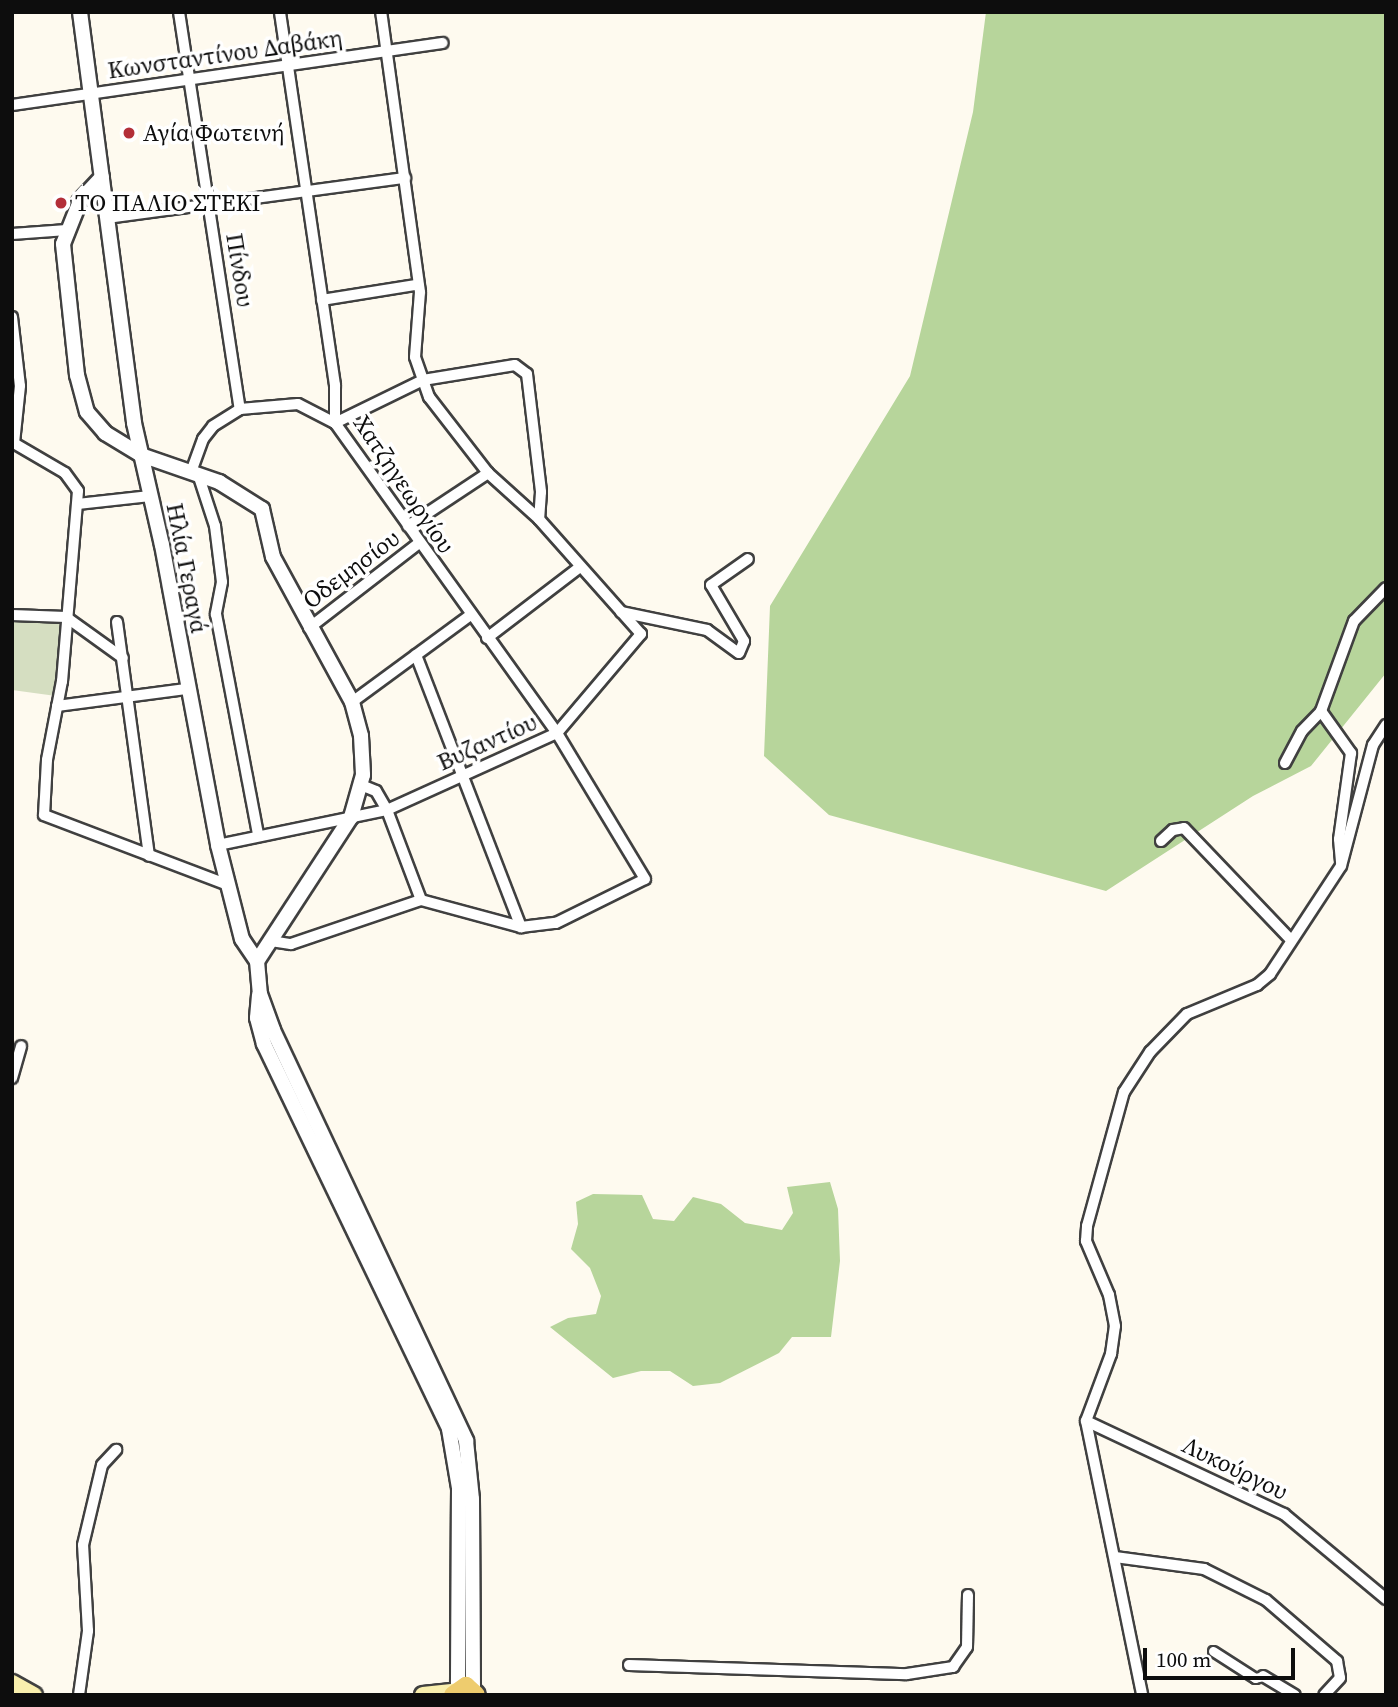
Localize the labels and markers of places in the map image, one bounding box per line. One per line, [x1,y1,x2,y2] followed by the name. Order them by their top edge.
[143,119,284,147] place label: Αγία Φωτεινή
[121,125,137,141] marker: Αγία Φωτεινή
[75,189,260,217] place label: ΤΟ ΠΑΛΙΟ ΣΤΕΚΙ
[53,195,69,211] marker: ΤΟ ΠΑΛΙΟ ΣΤΕΚΙ

